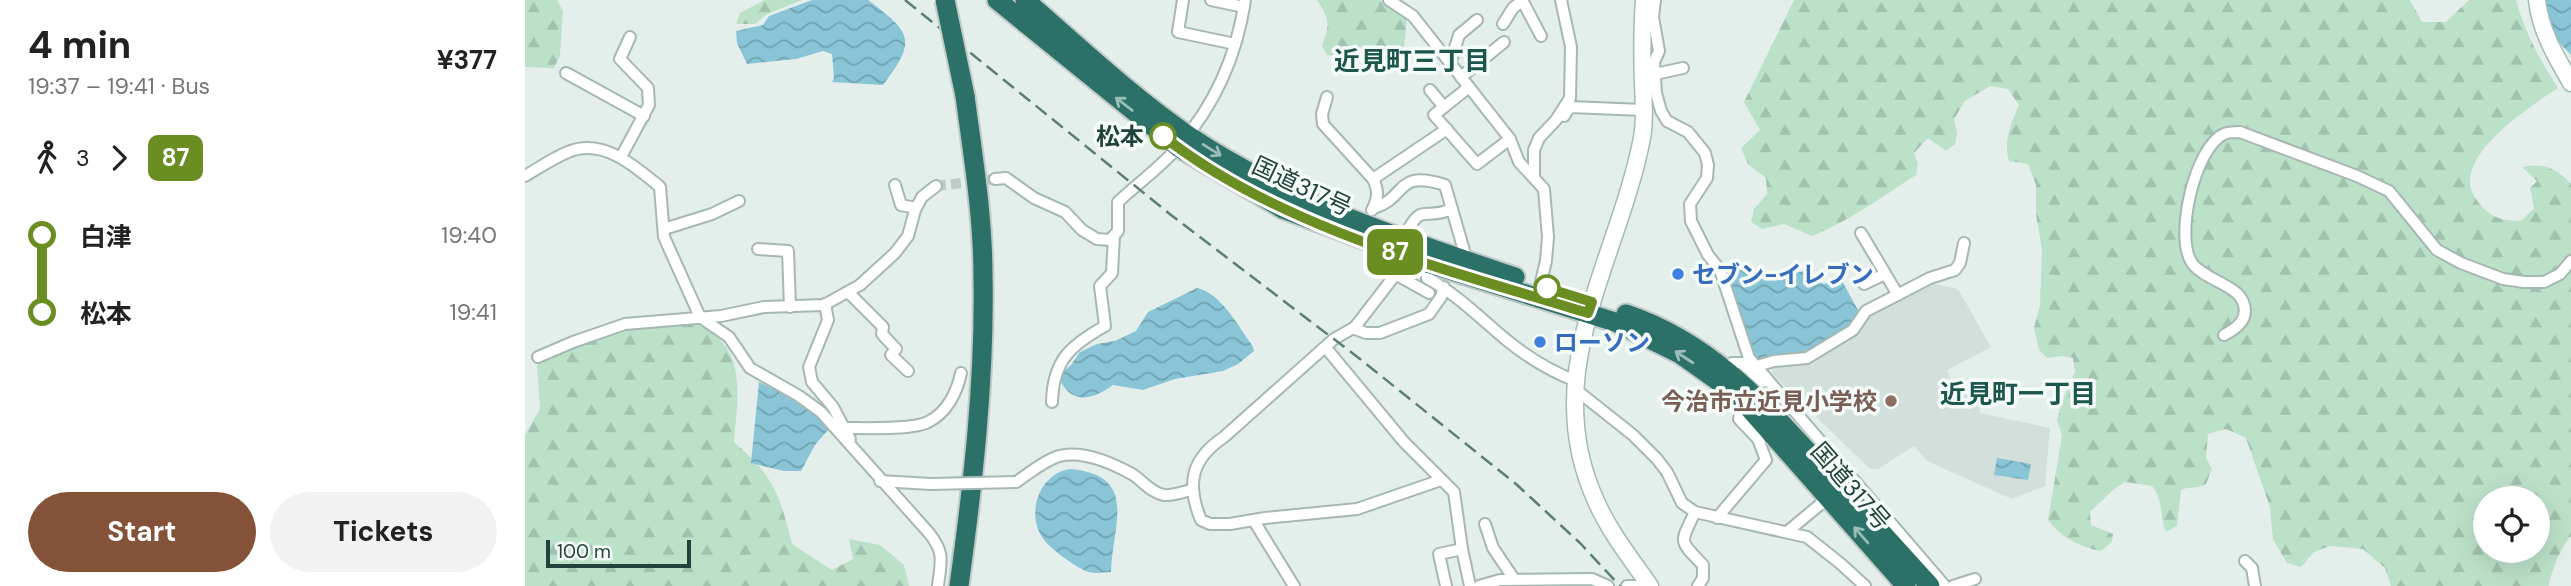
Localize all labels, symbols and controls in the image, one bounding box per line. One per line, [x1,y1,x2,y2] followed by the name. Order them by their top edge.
[28,20,131,70] text: 4 min
[437,43,497,77] text: ¥377
[1334,44,1490,78] district label: 近見町三丁目
[28,71,210,101] text: 19:37 – 19:41 · Bus
[1115,97,1133,112] one-way arrow
[1096,121,1144,152] place label: 松本
[1150,123,1176,149] marker: 松本
[28,139,66,177] icon: walk
[100,139,138,177] icon: forward
[162,142,189,173] text: 87
[76,143,90,173] text: 3
[1201,144,1221,158] one-way arrow
[1247,150,1357,222] street label: 国道317号
[80,220,132,254] text: 白津
[441,220,497,250] text: 19:40
[1363,229,1427,275] line badge: 87
[1381,236,1409,267] text: 87
[1692,259,1874,290] place label: セブン-イレブン
[1670,266,1686,282] marker: セブン-イレブン
[1534,275,1560,301] unlabelled marker
[80,297,132,331] text: 松本
[450,297,497,327] text: 19:41
[1554,327,1650,358] place label: ローソン
[1532,334,1548,350] marker: ローソン
[1674,350,1694,364] one-way arrow
[1940,377,2096,411] district label: 近見町一丁目
[1661,386,1877,417] place label: 今治市立近見小学校
[1883,393,1899,409] marker: 今治市立近見小学校
[1805,436,1897,536] street label: 国道317号
[2473,486,2550,563] map controls
[2473,486,2550,563] button: locate
[28,492,256,572] button: Start
[270,492,497,572] button: Tickets
[1853,526,1869,544] one-way arrow
[546,537,691,569] scale bar
[557,539,611,564] text: 100 m

